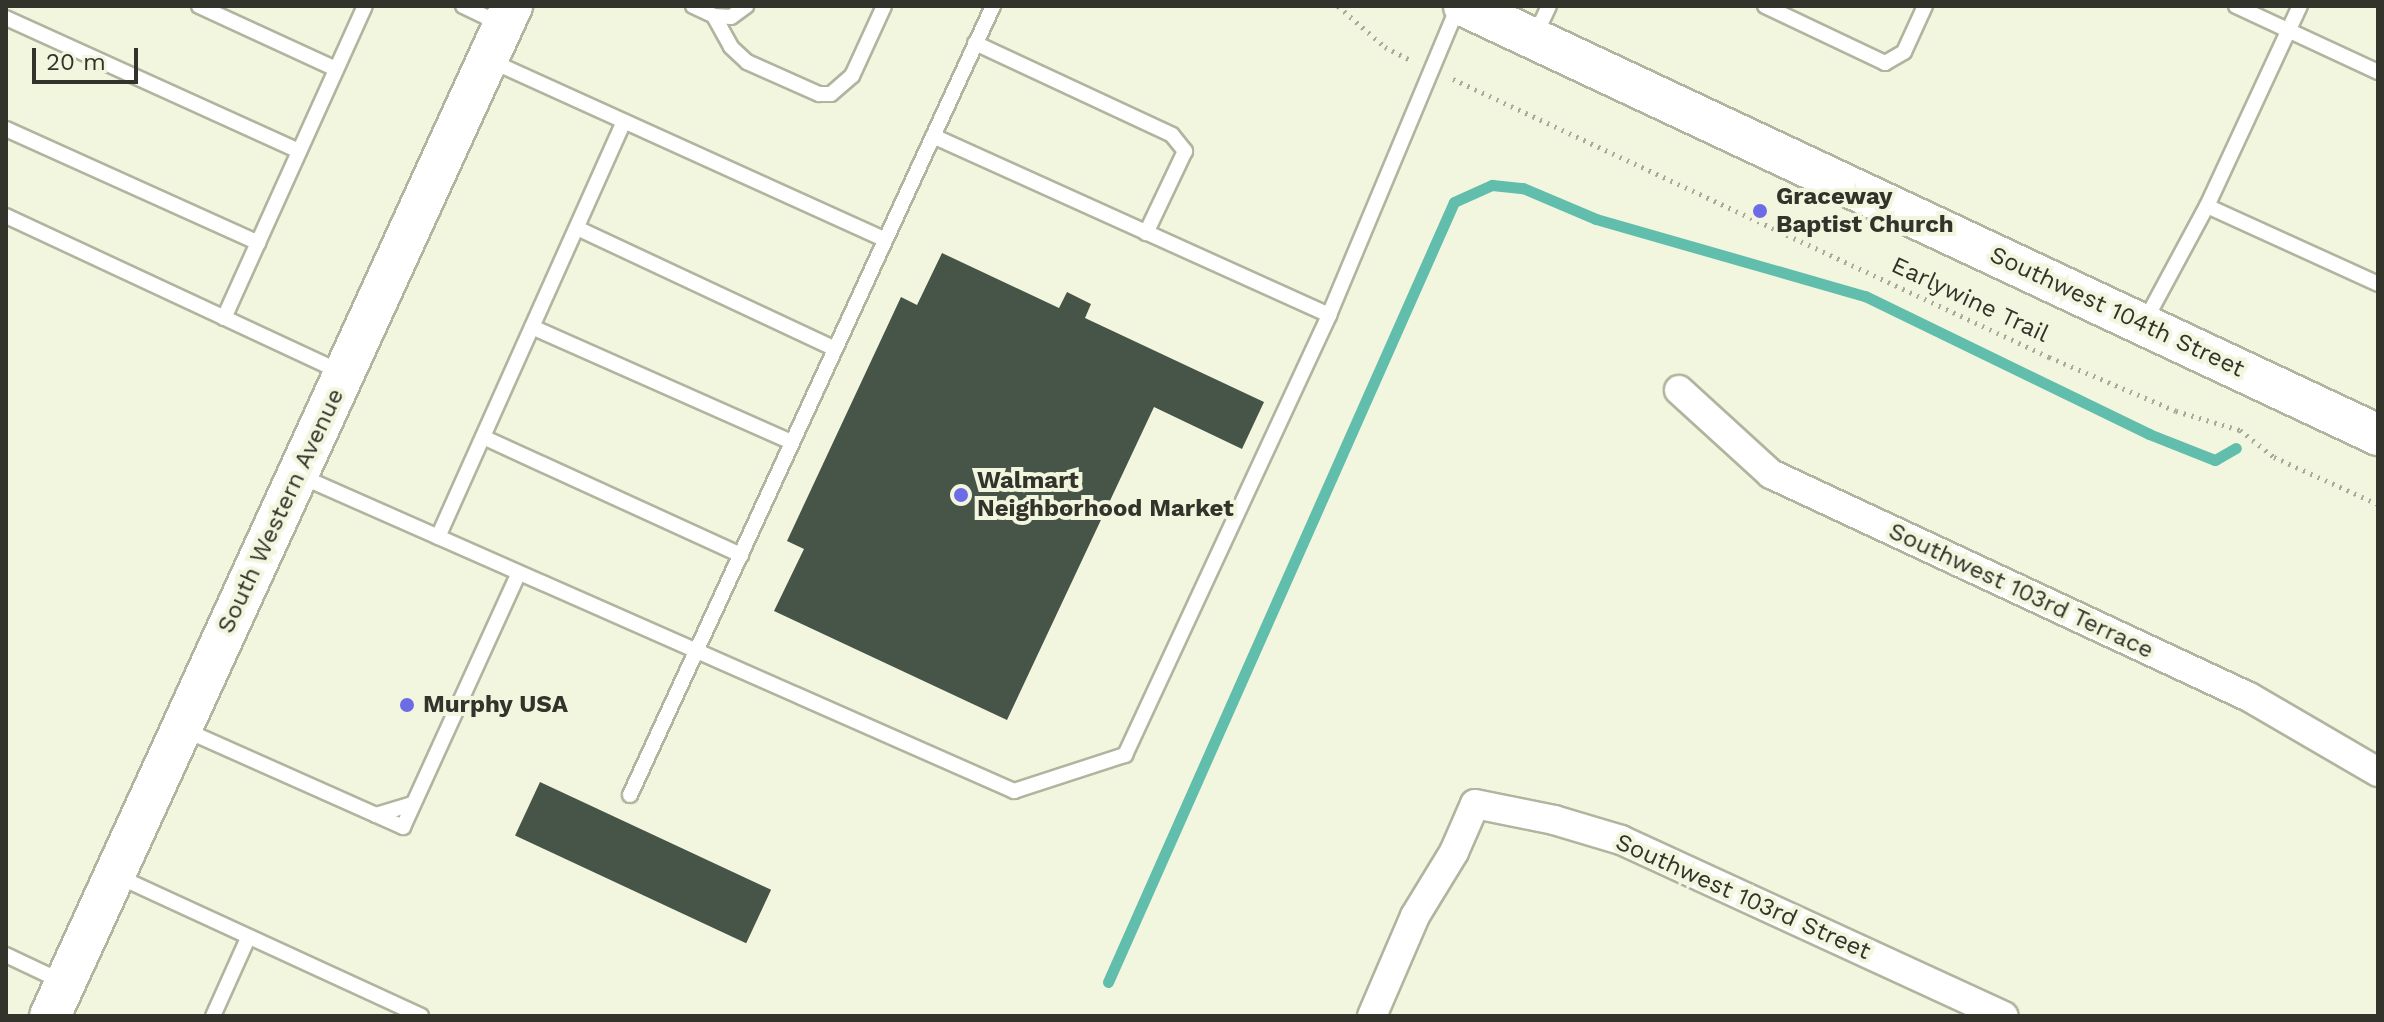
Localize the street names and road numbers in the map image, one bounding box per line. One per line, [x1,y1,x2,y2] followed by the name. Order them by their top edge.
[1985,240,2249,384] street label: Southwest 104th Street
[1887,251,2053,349] street label: Earlywine Trail
[211,383,351,639] street label: South Western Avenue
[1884,517,2158,665] street label: Southwest 103rd Terrace
[1611,828,1875,966] street label: Southwest 103rd Street

